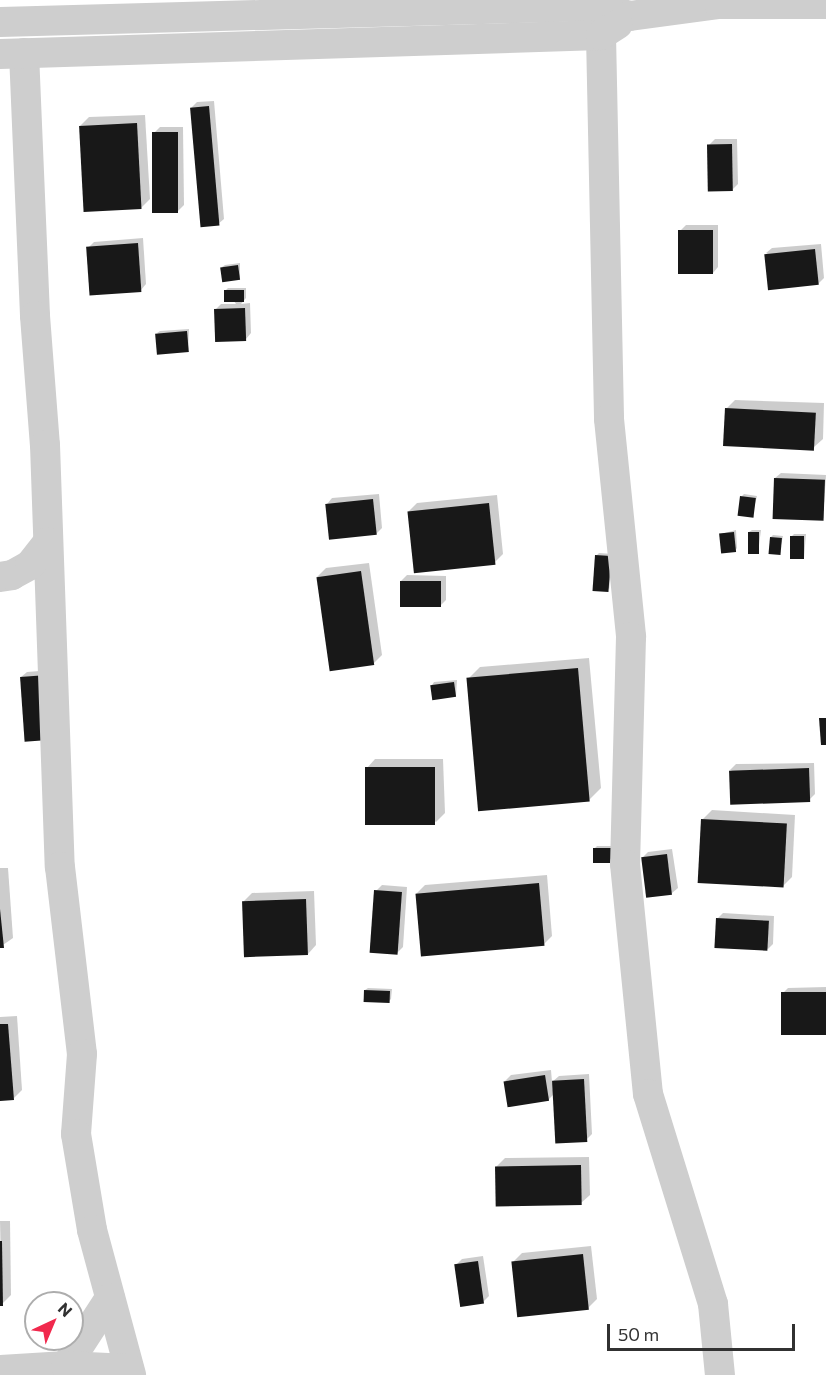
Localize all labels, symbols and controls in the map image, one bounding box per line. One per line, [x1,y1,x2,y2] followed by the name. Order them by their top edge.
[24,1291,84,1351] north arrow
[55,1298,76,1320] text: N
[610,1312,798,1350] scale bar
[618,1323,659,1345] text: 50 m

